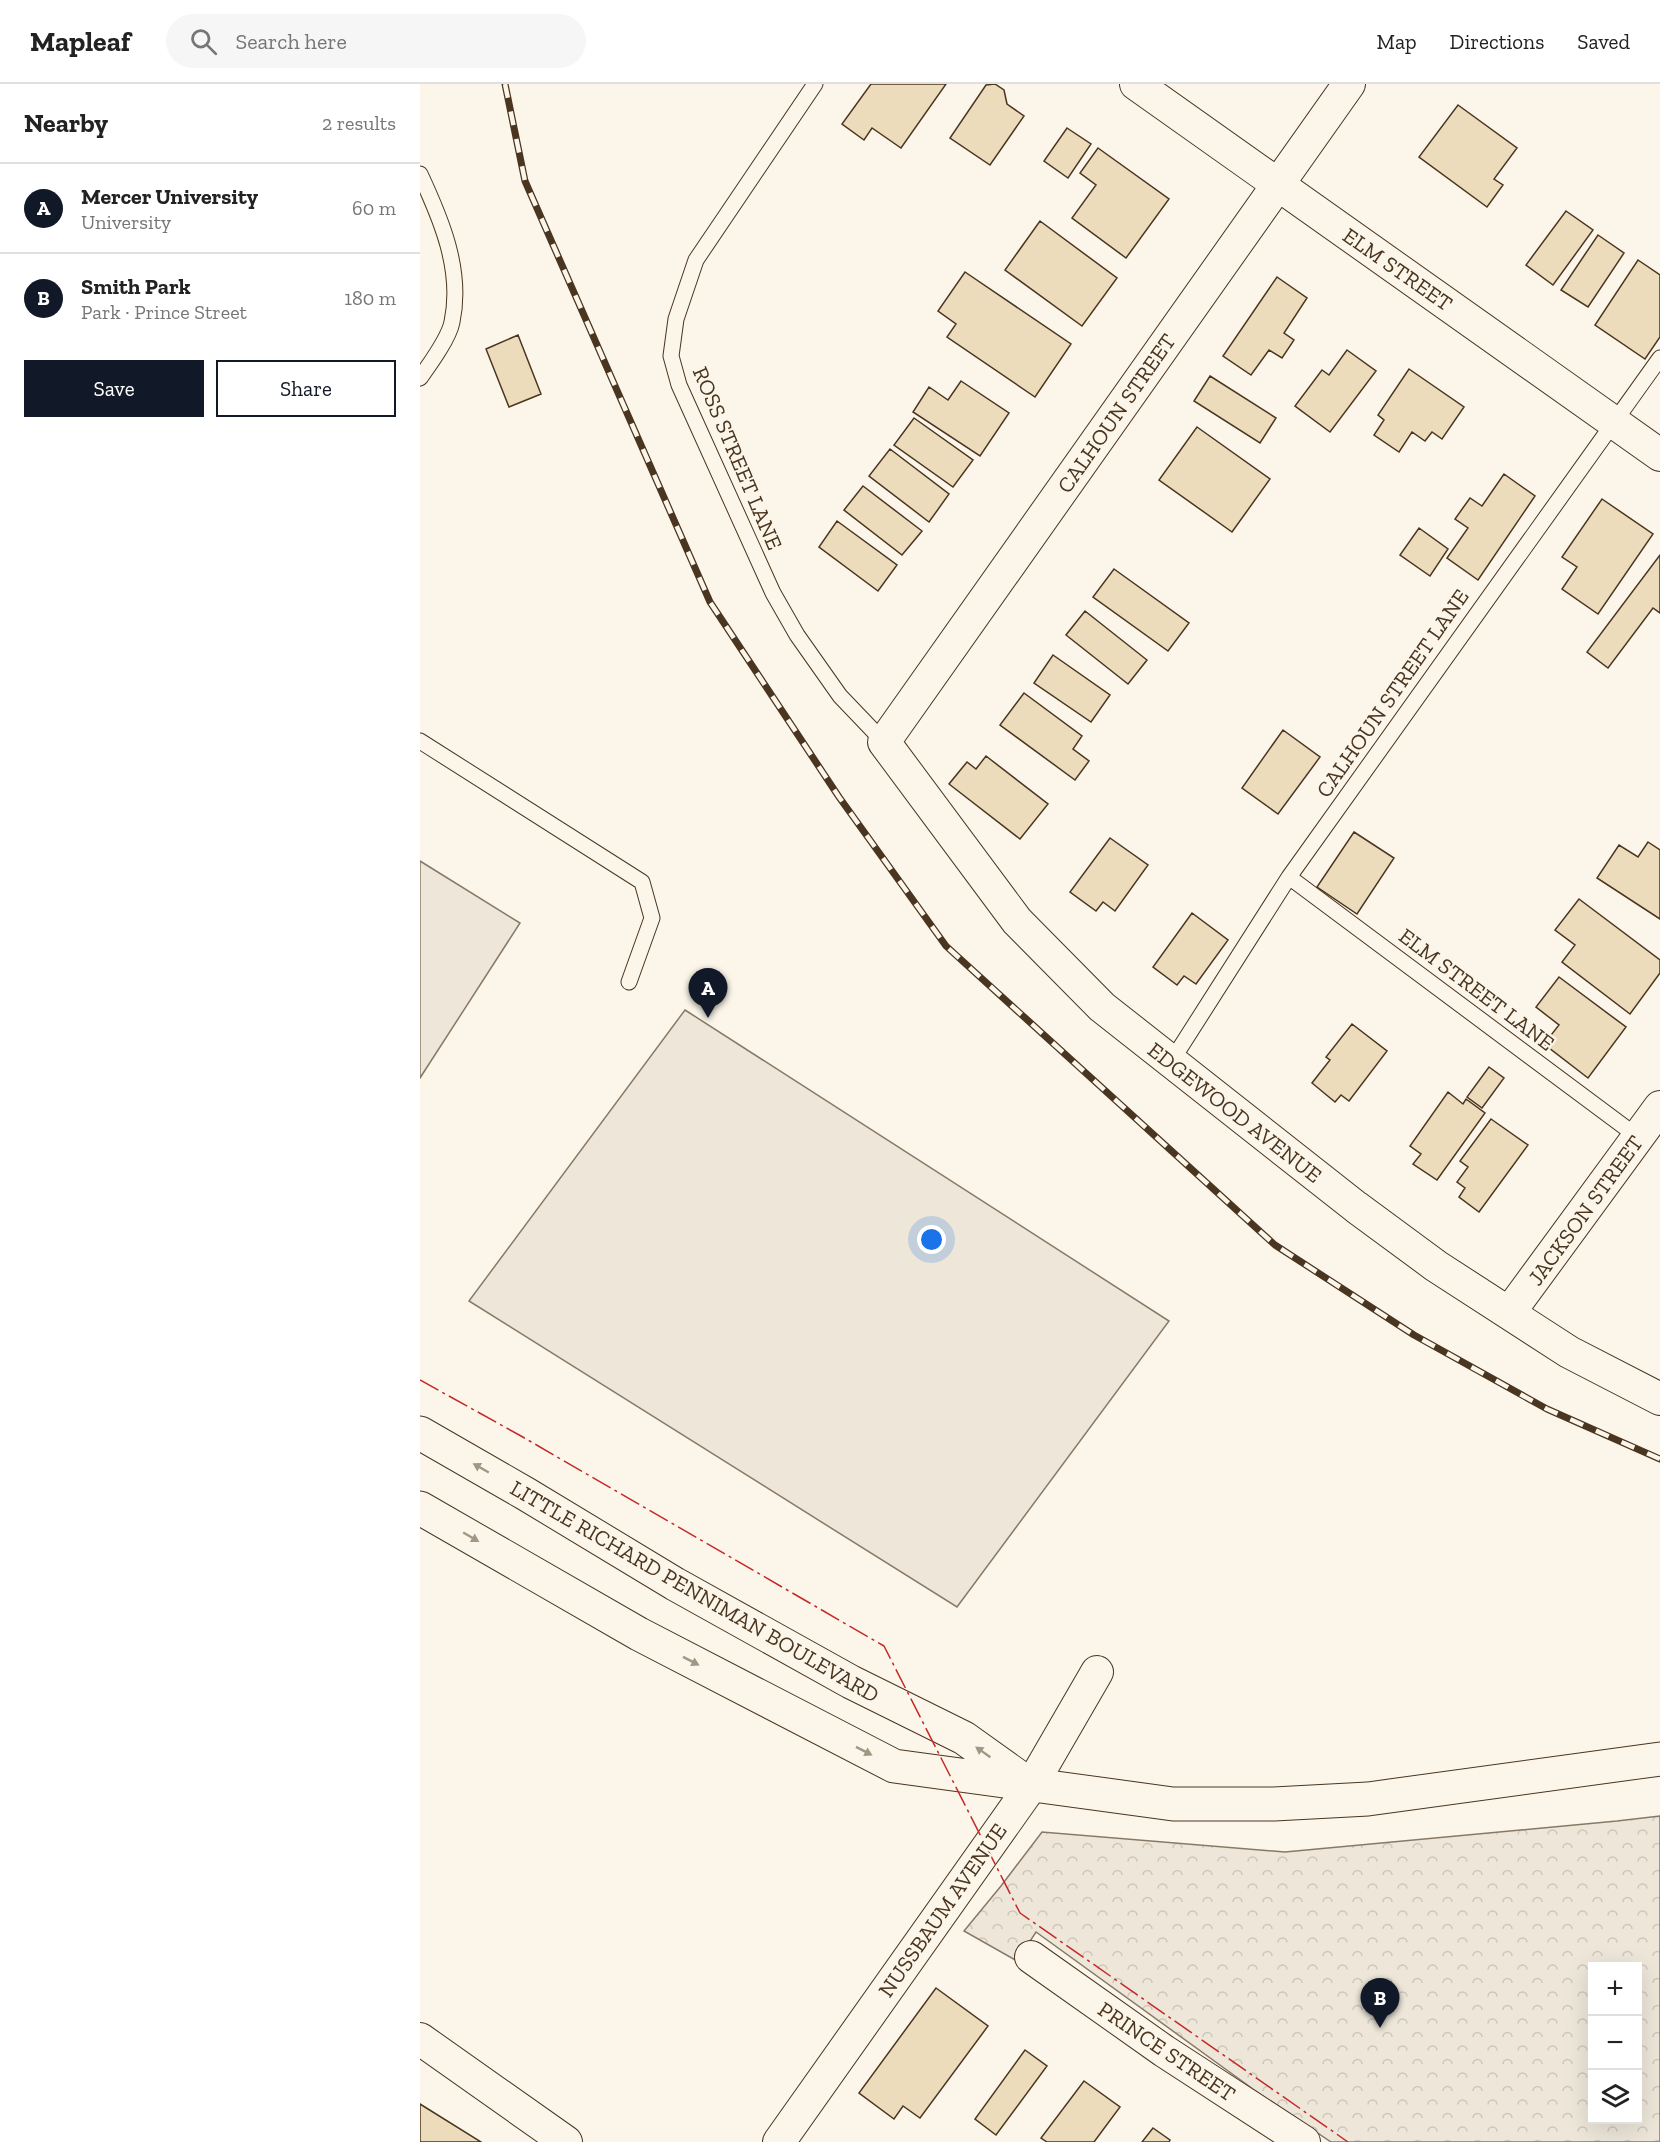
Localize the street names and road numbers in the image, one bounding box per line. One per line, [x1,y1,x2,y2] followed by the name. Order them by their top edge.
[1338,222,1458,317] street label: ELM STREET
[1051,328,1182,498] street label: CALHOUN STREET
[687,363,788,554] street label: ROSS STREET LANE
[1310,584,1475,803] street label: CALHOUN STREET LANE
[1394,922,1560,1057] street label: ELM STREET LANE
[1142,1036,1327,1189] street label: EDGEWOOD AVENUE
[1522,1130,1649,1290] street label: JACKSON STREET
[505,1474,884,1709] street label: LITTLE RICHARD PENNIMAN BOULEVARD
[872,1818,1013,2002] street label: NUSSBAUM AVENUE
[1093,1996,1241,2107] street label: PRINCE STREET

